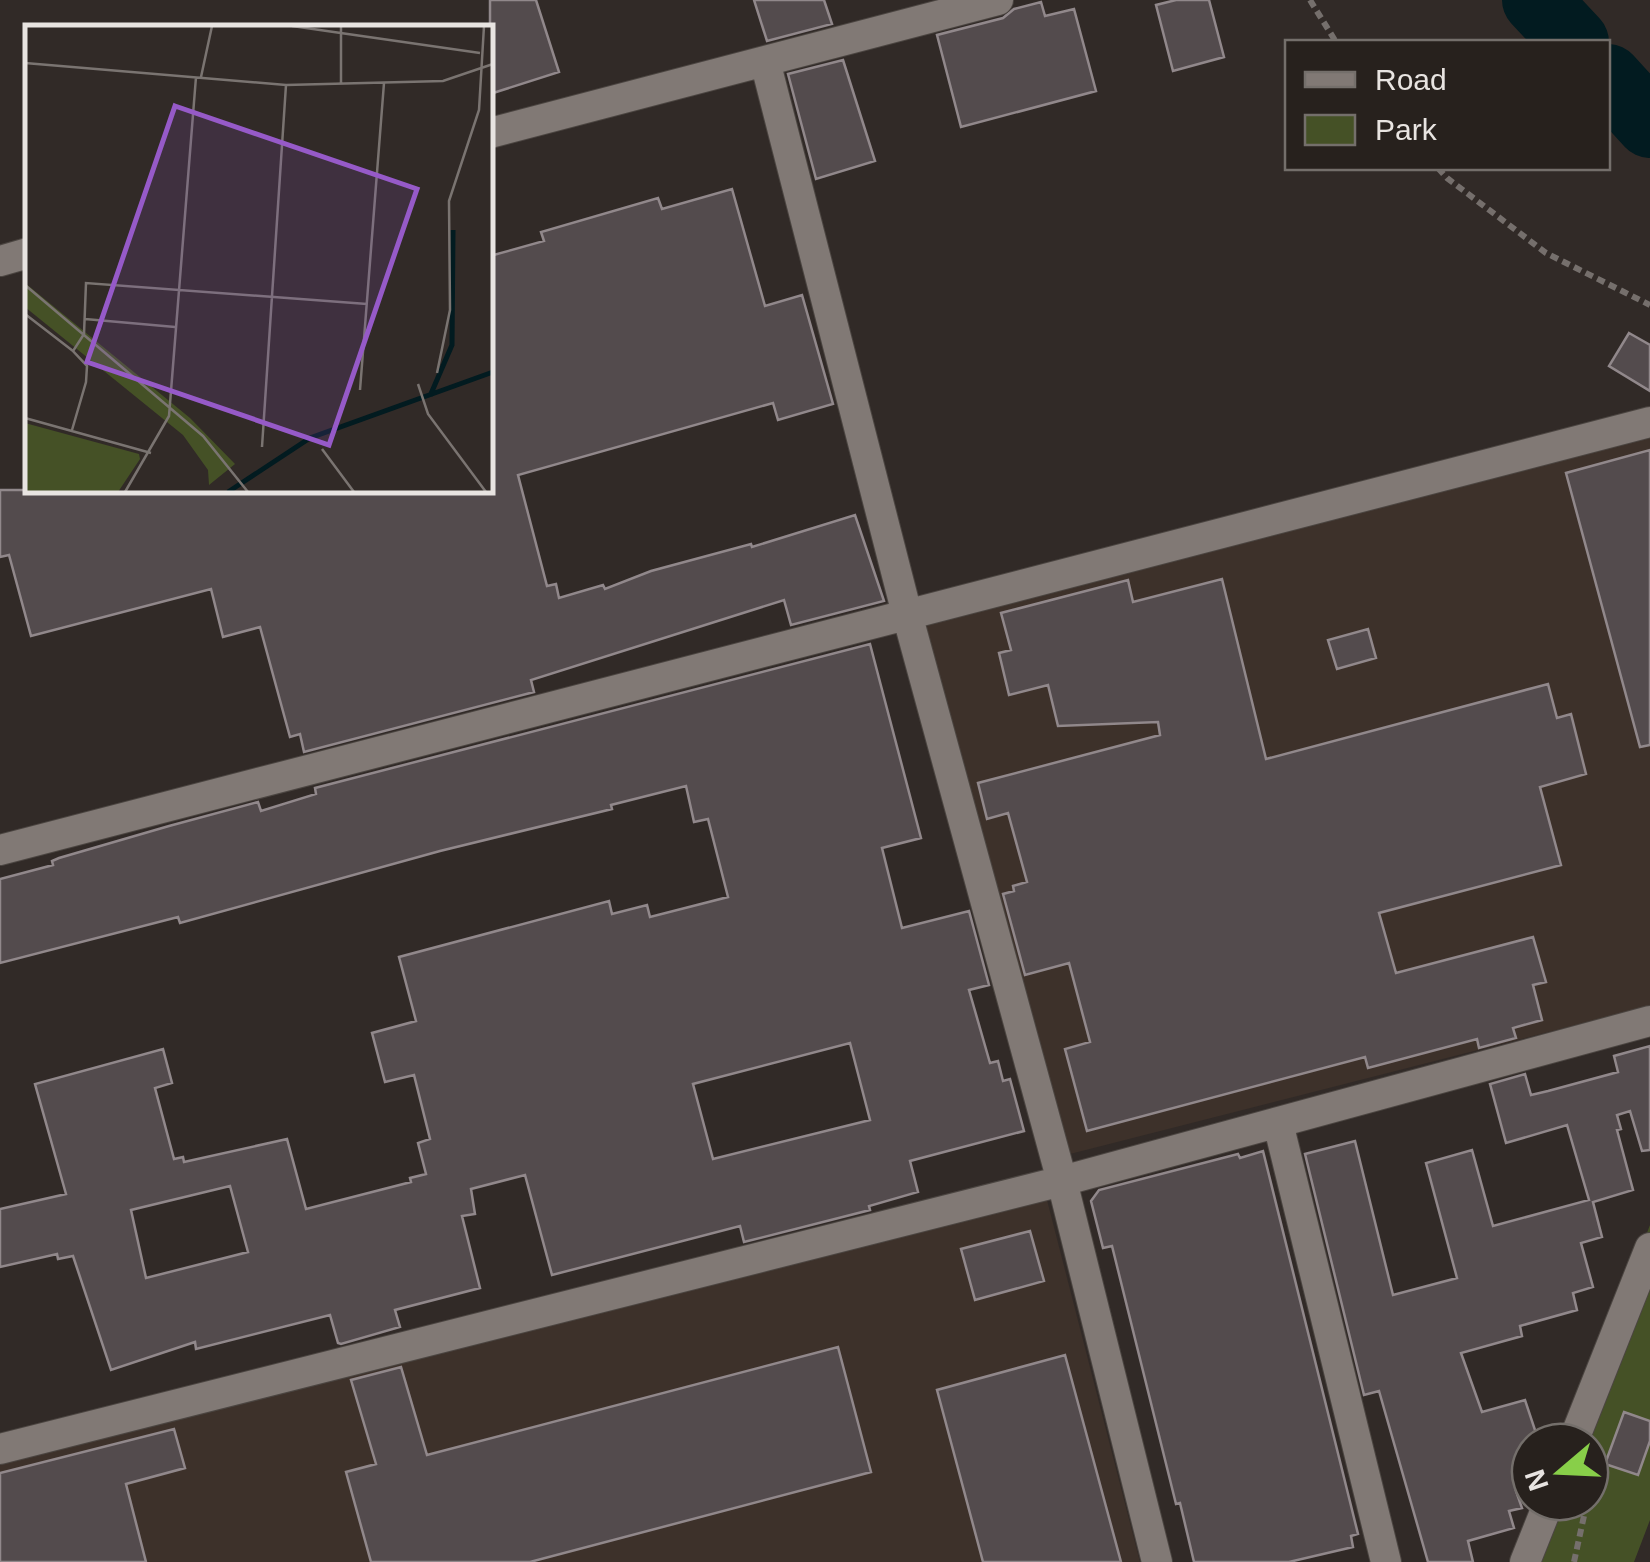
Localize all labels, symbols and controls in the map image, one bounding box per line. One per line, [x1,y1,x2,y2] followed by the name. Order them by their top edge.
[25,25,492,492] inset map
[1285,40,1610,170] legend
[1375,63,1447,96] text: Road
[1375,113,1438,146] text: Park
[1510,1422,1610,1522] north arrow
[1519,1465,1555,1495] text: N

